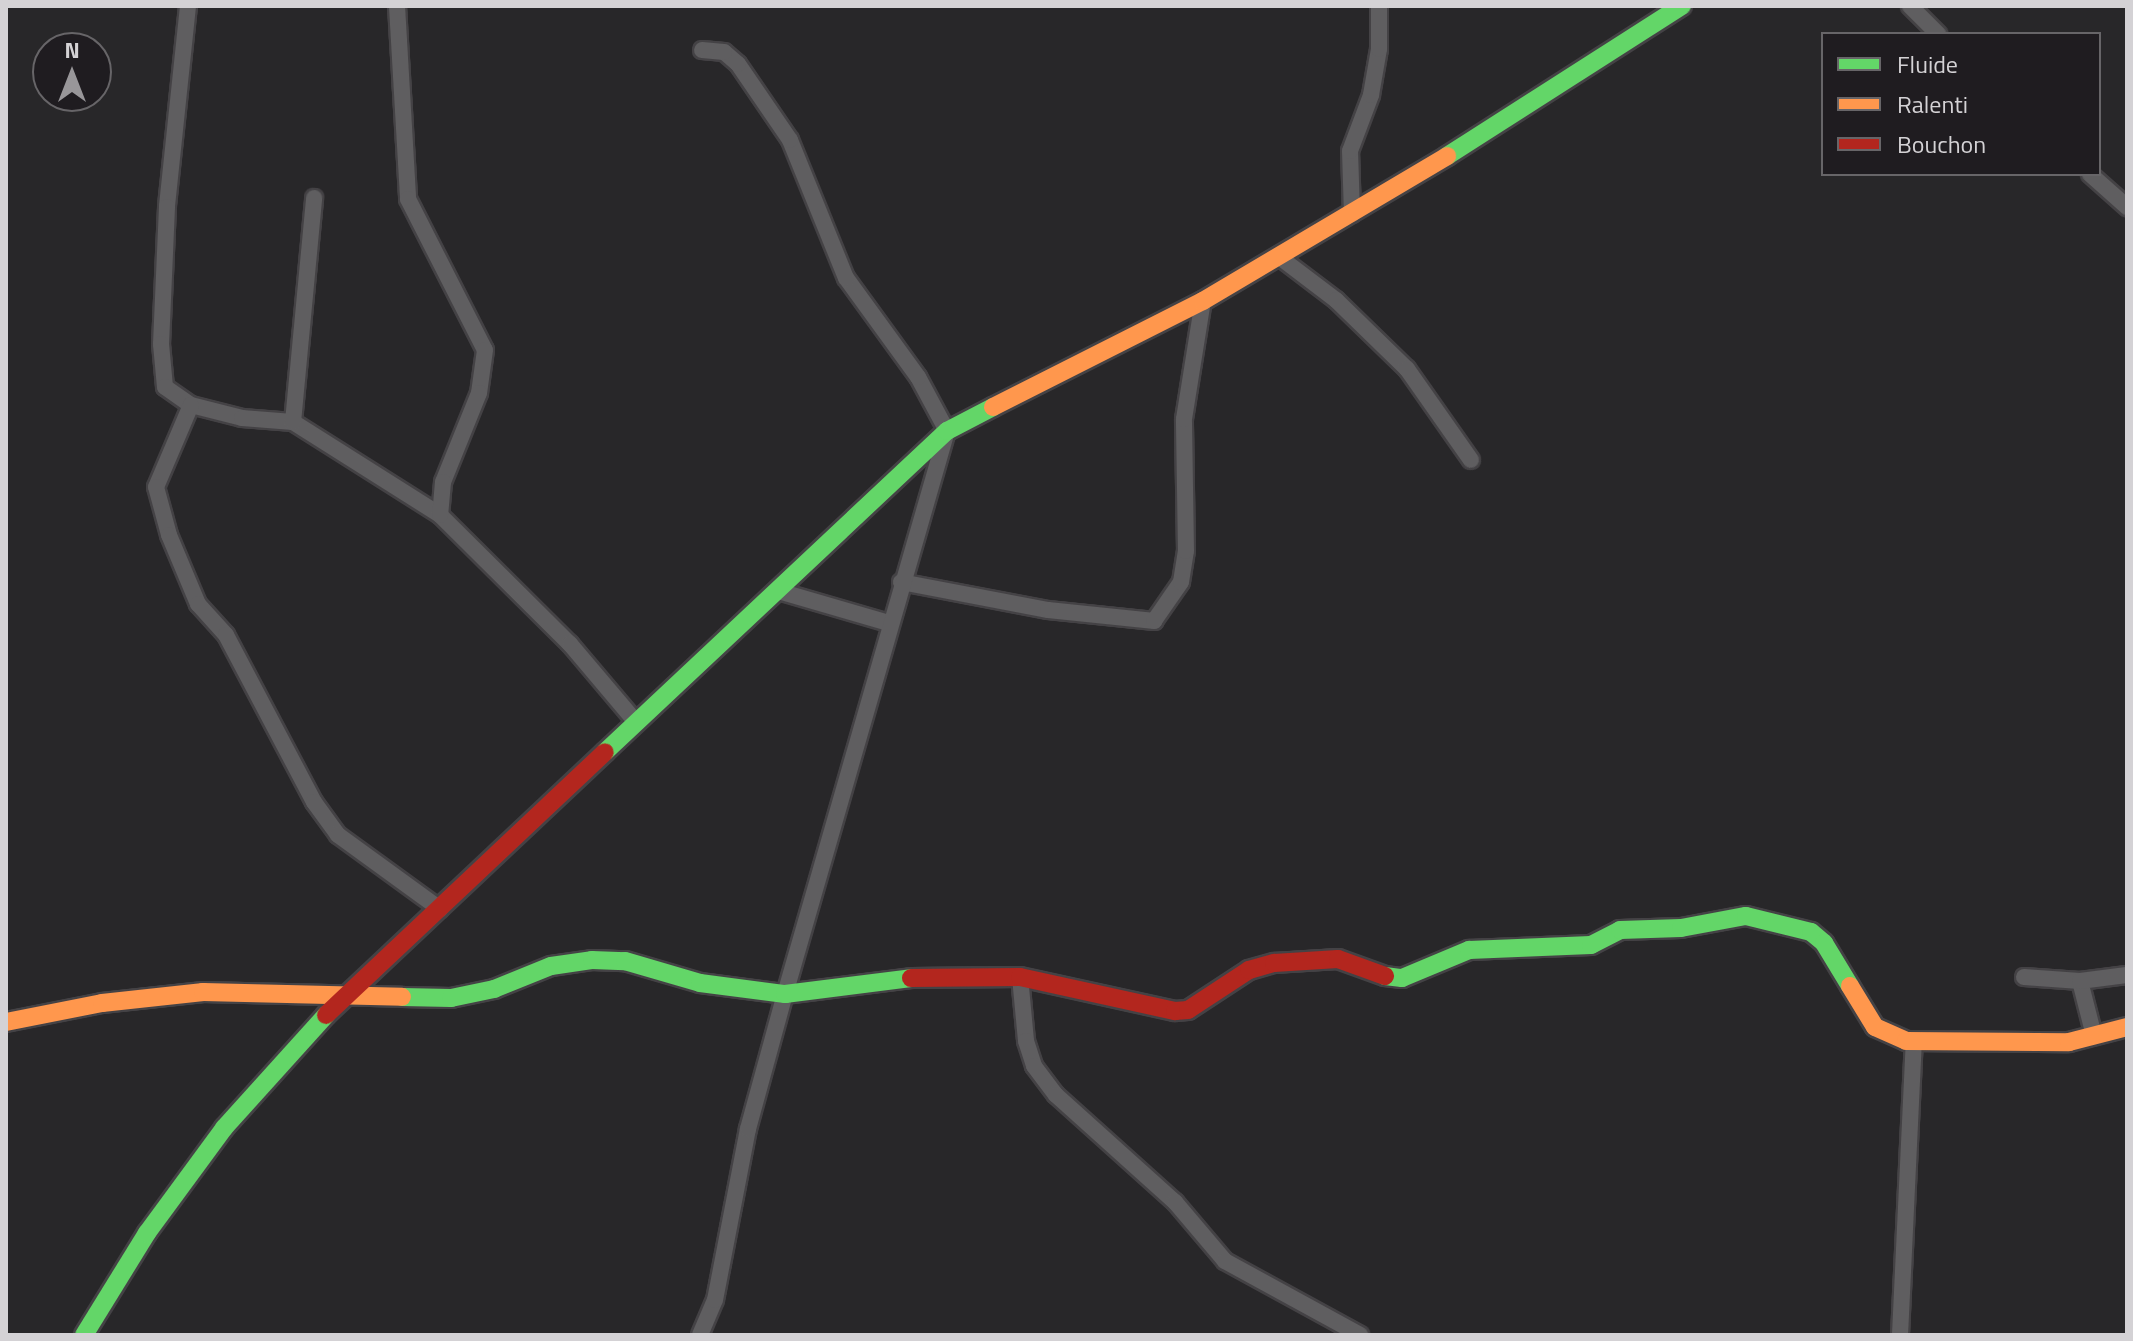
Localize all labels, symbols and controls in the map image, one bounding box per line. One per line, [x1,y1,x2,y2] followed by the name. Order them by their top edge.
[32,32,112,112] north arrow
[1821,32,2101,176] legend
[64,33,80,67] text: N
[1897,46,1958,82] text: Fluide
[1897,86,1968,122] text: Ralenti
[1897,126,1986,162] text: Bouchon

